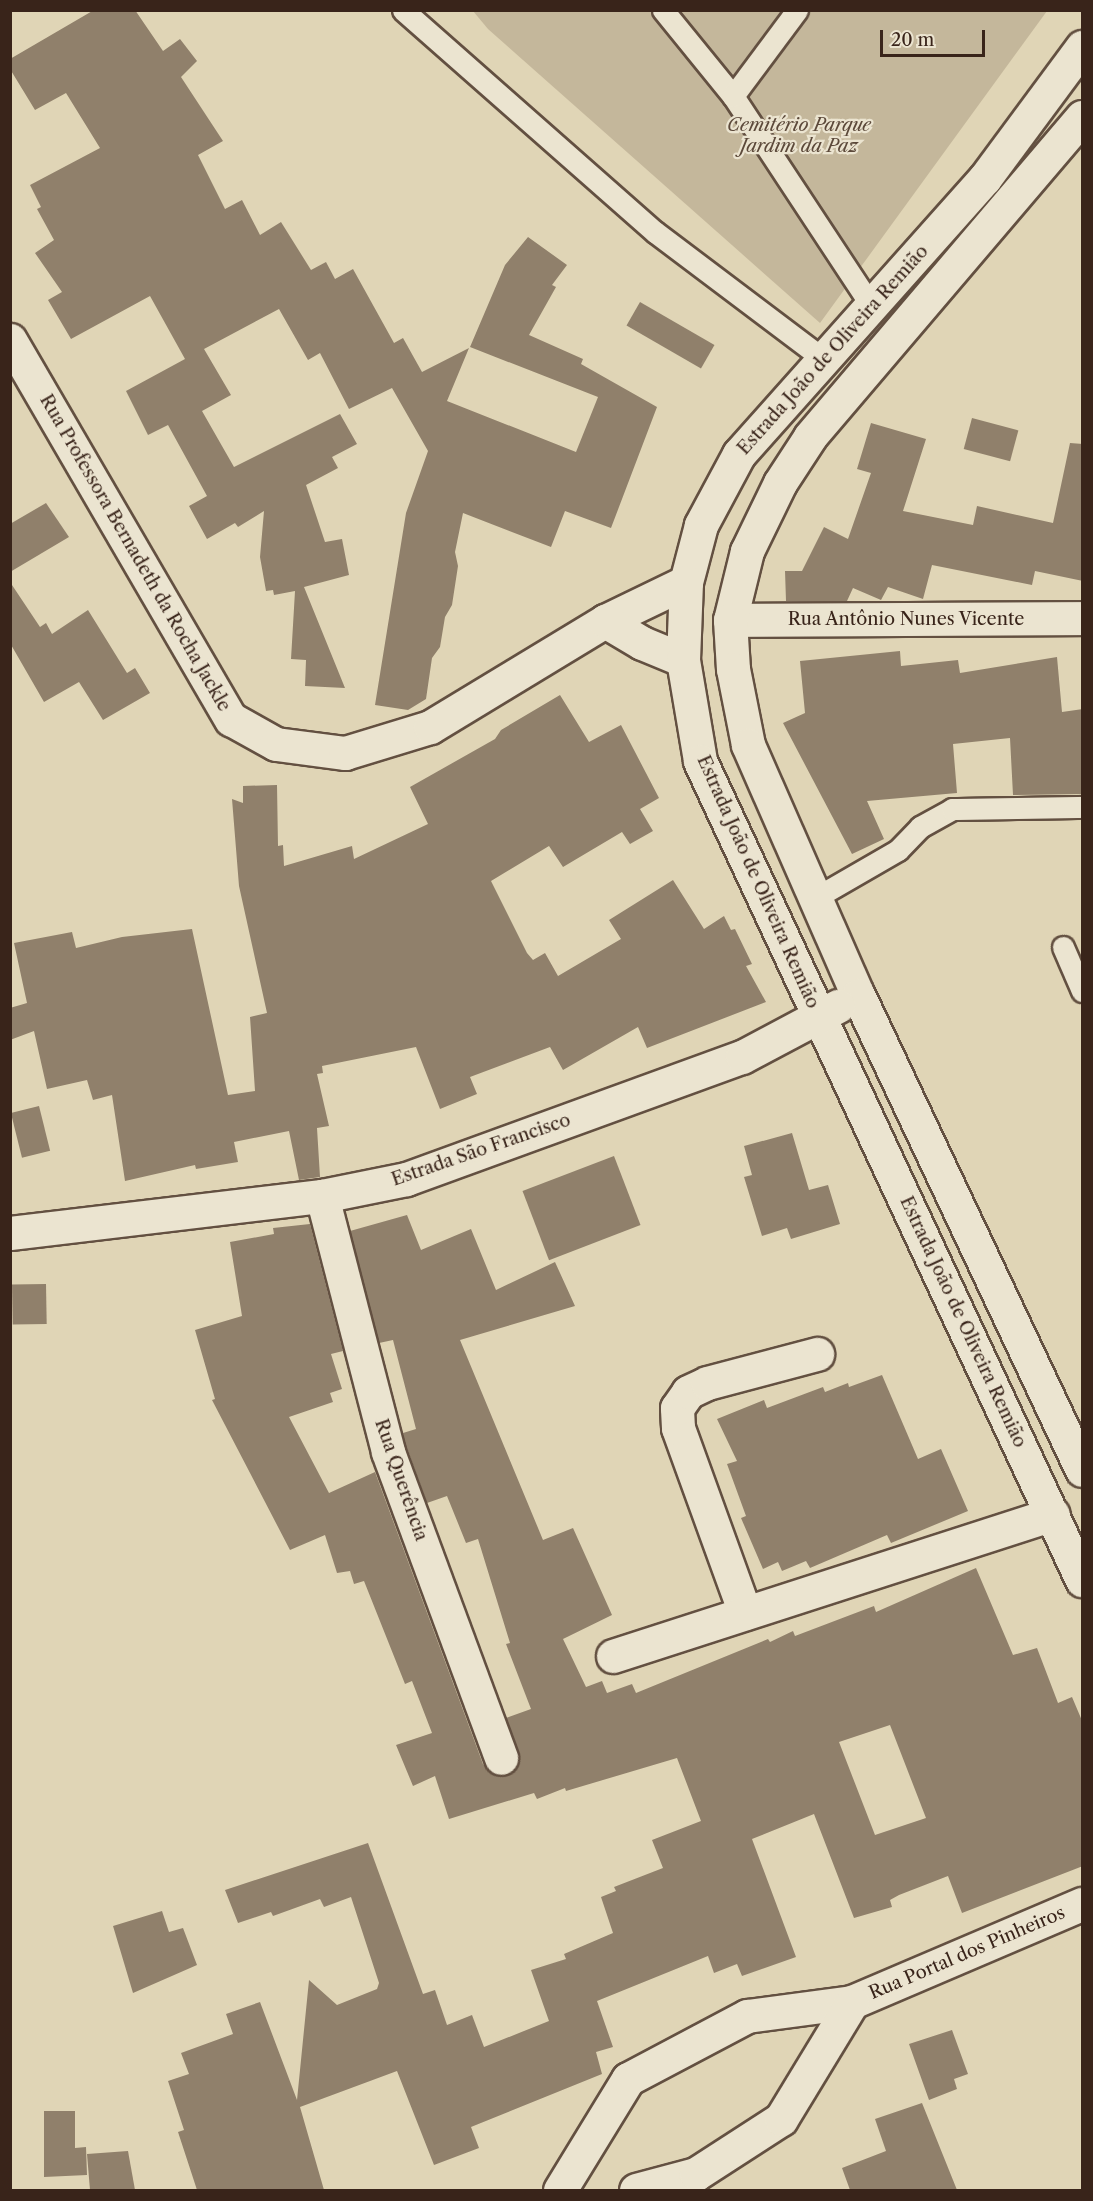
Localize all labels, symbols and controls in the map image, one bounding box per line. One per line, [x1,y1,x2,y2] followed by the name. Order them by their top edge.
[883,18,988,56] scale bar
[891,29,934,51] text: 20 m
[727,115,871,158] park label: Cemitério Parque Jardim da Paz
[733,241,933,459] street label: Estrada João de Oliveira Remião
[35,390,235,716] street label: Rua Professora Bernadeth da Rocha Jackle
[787,608,1025,630] street label: Rua Antônio Nunes Vicente
[692,752,824,1012] street label: Estrada João de Oliveira Remião
[389,1109,573,1191] street label: Estrada São Francisco
[895,1193,1031,1451] street label: Estrada João de Oliveira Remião
[370,1416,432,1544] street label: Rua Querência
[866,1902,1068,2004] street label: Rua Portal dos Pinheiros

